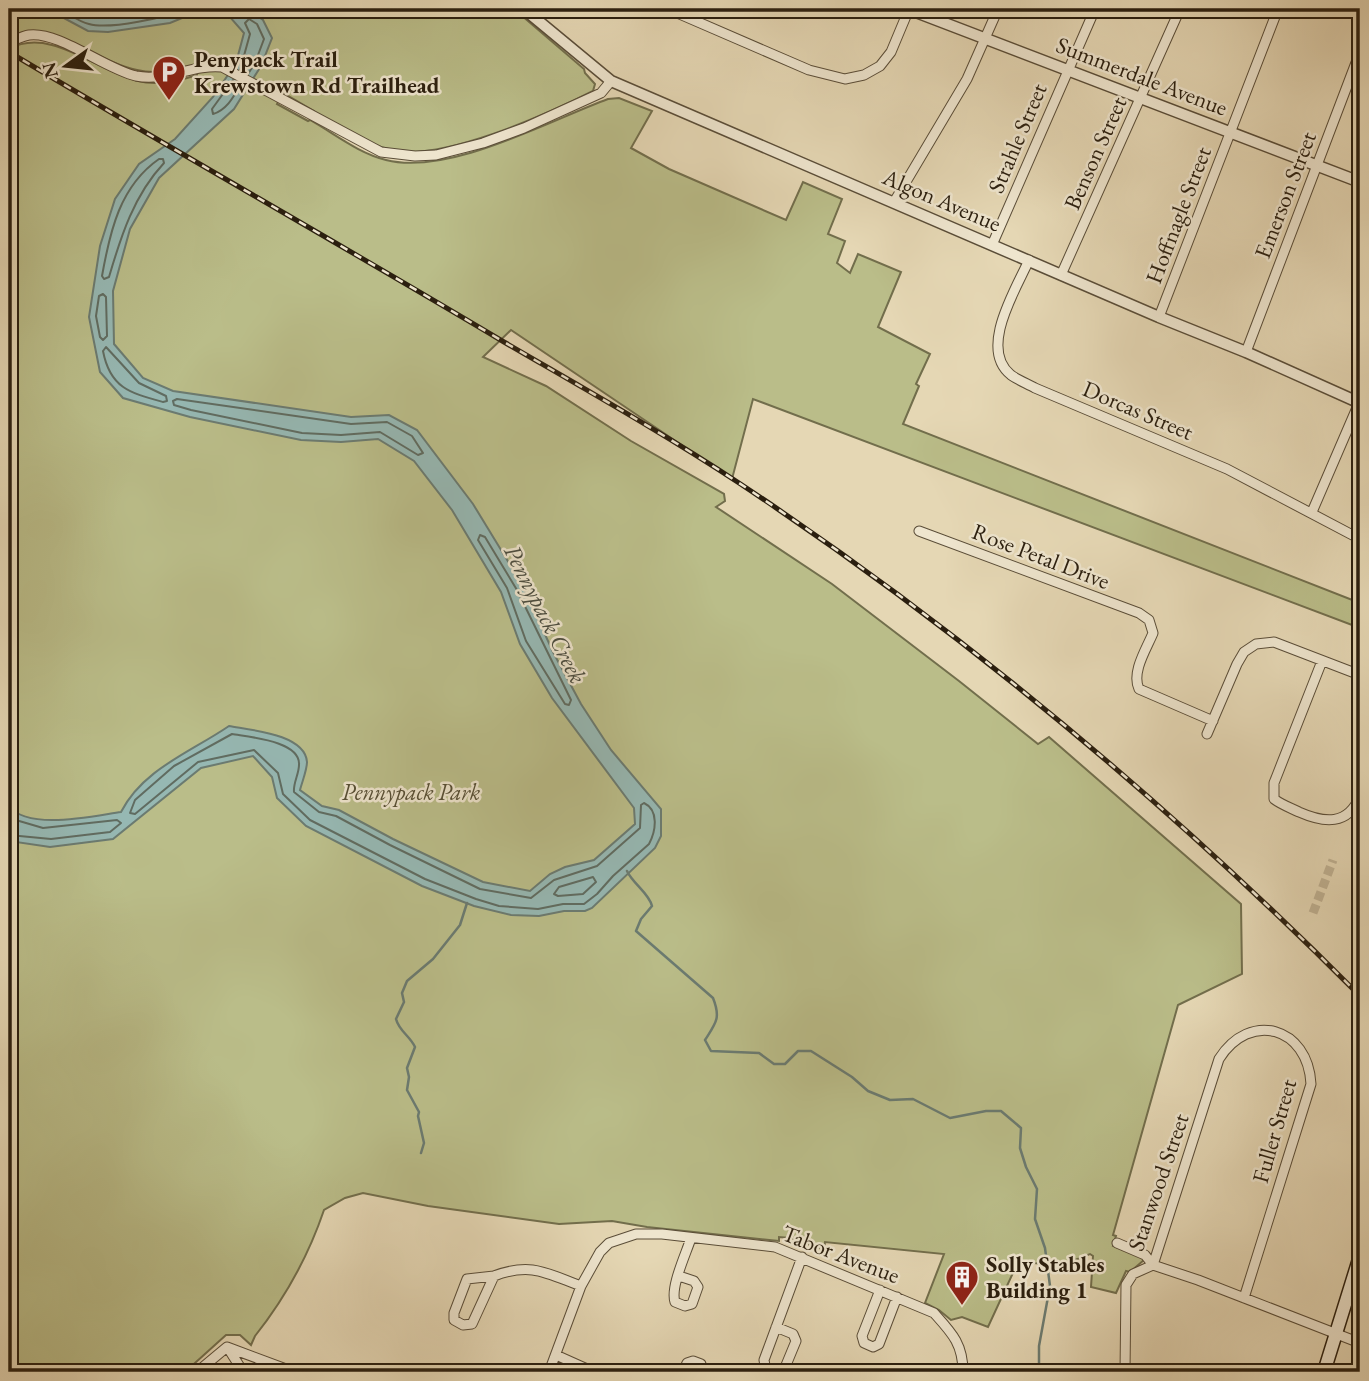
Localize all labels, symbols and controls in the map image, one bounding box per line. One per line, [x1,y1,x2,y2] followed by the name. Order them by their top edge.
[1052,30,1232,122] street label: Summerdale Avenue
[32,32,102,102] north arrow
[194,44,440,100] place label: Penypack Trail Krewstown Rd Trailhead
[150,53,188,102] parking icon: Penypack Trail Krewstown Rd Trailhead
[36,59,64,81] text: N
[980,78,1054,197] street label: Strahle Street
[1057,91,1134,214] street label: Benson Street
[1247,127,1323,263] street label: Emerson Street
[1138,142,1218,288] street label: Hoffnagle Street
[877,161,1006,238] street label: Algon Avenue
[1078,373,1198,447] street label: Dorcas Street
[968,516,1114,596] street label: Rose Petal Drive
[497,539,594,689] water label: Pennypack Creek
[342,777,481,807] park label: Pennypack Park
[1245,1075,1303,1186] street label: Fuller Street
[1120,1109,1196,1255] street label: Stanwood Street
[778,1218,904,1290] street label: Tabor Avenue
[986,1249,1104,1305] place label: Solly Stables Building 1
[943,1258,981,1307] building icon: Solly Stables Building 1

